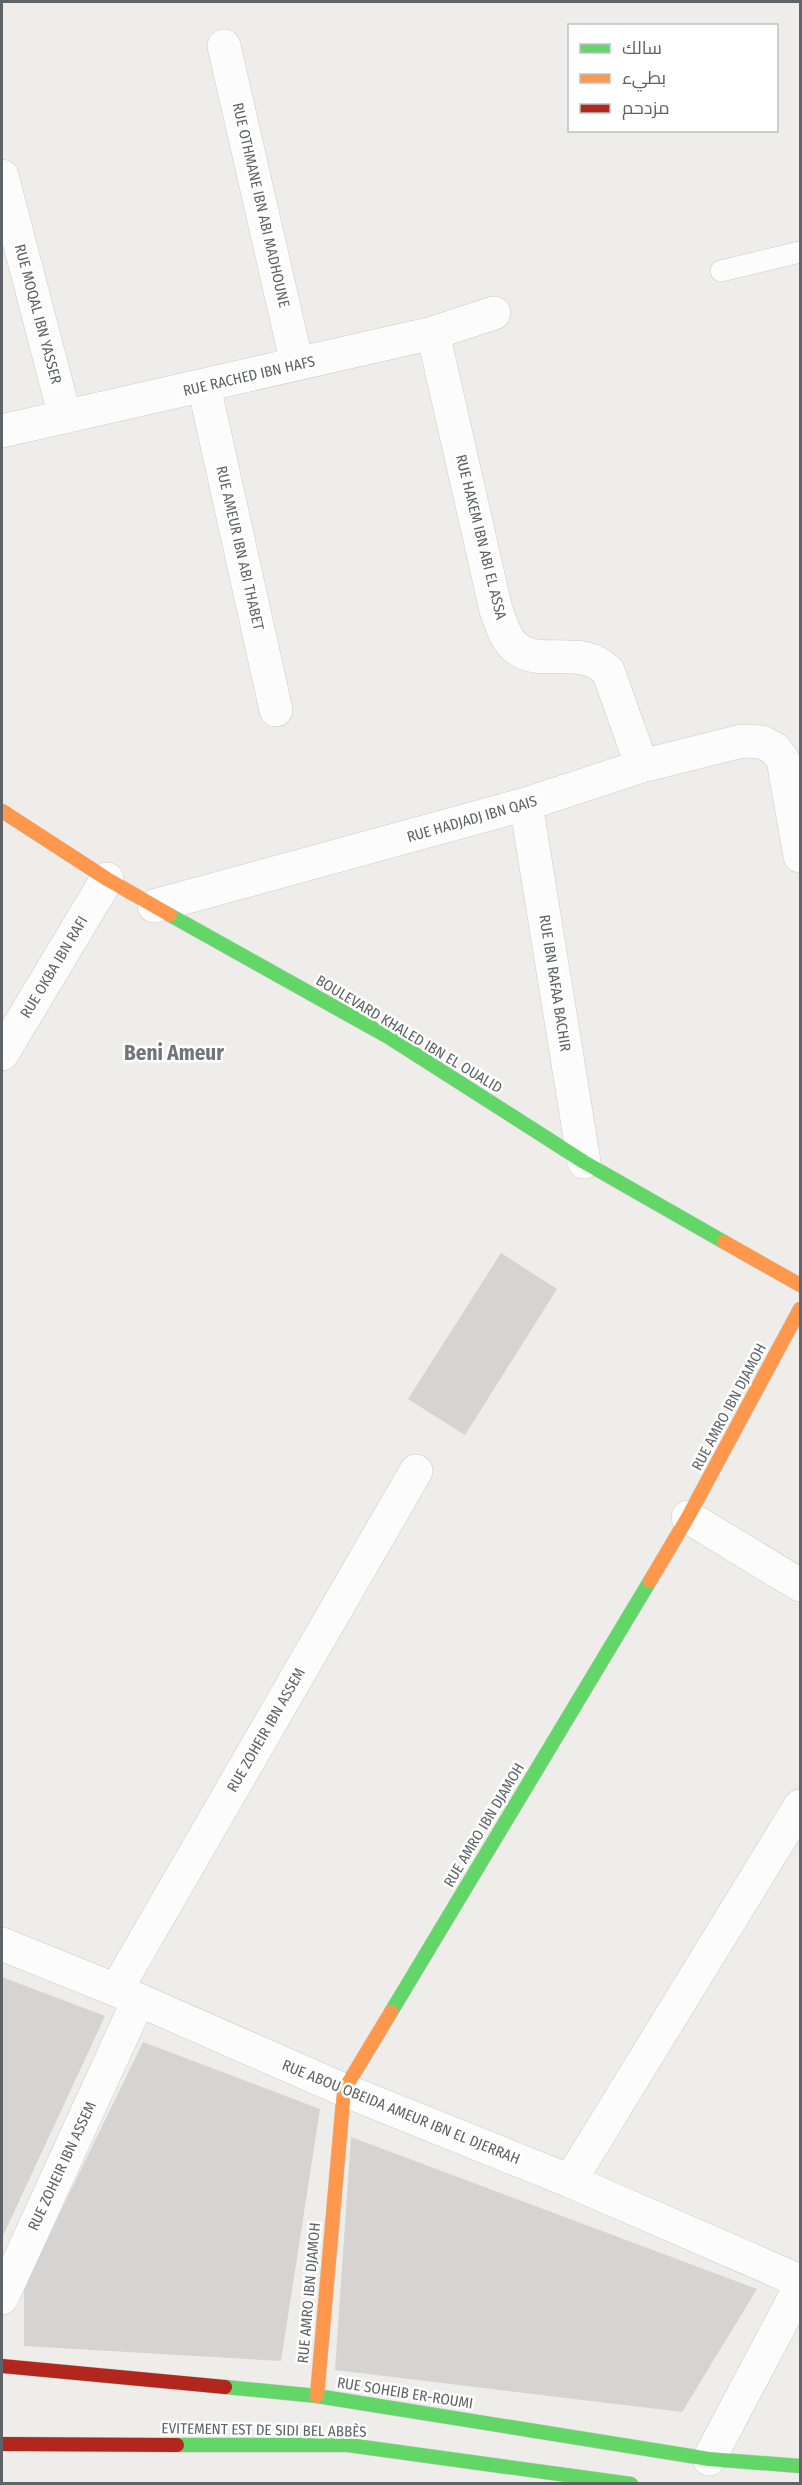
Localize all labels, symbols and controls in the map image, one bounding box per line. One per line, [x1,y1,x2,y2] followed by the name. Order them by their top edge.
[568,24,778,132] legend
[622,37,662,59] text: سالك
[622,67,666,92] text: بطيء
[622,97,670,120] text: مزدحم
[229,101,293,309] street label: RUE OTHMANE IBN ABI MADHOUNE
[11,242,65,386] street label: RUE MOQAL IBN YASSER
[181,352,317,400] street label: RUE RACHED IBN HAFS
[452,453,510,622] street label: RUE HAKEM IBN ABI EL ASSA
[212,464,268,632] street label: RUE AMEUR IBN ABI THABET
[405,792,539,846] street label: RUE HADJADJ IBN QAIS
[16,913,92,1021] street label: RUE OKBA IBN RAFI
[535,913,575,1053] street label: RUE IBN RAFAA BACHIR
[313,971,505,1097] street label: BOULEVARD KHALED IBN EL OUALID
[124,1040,224,1066] district label: Beni Ameur
[688,1340,770,1474] street label: RUE AMRO IBN DJAMOH
[223,1665,309,1795] street label: RUE ZOHEIR IBN ASSEM
[440,1760,528,1890] street label: RUE AMRO IBN DJAMOH
[279,2056,523,2168] street label: RUE ABOU OBEIDA AMEUR IBN EL DJERRAH
[24,2099,100,2233] street label: RUE ZOHEIR IBN ASSEM
[294,2222,324,2364] street label: RUE AMRO IBN DJAMOH
[336,2373,474,2413] street label: RUE SOHEIB ER-ROUMI
[161,2419,367,2441] street label: EVITEMENT EST DE SIDI BEL ABBÈS

